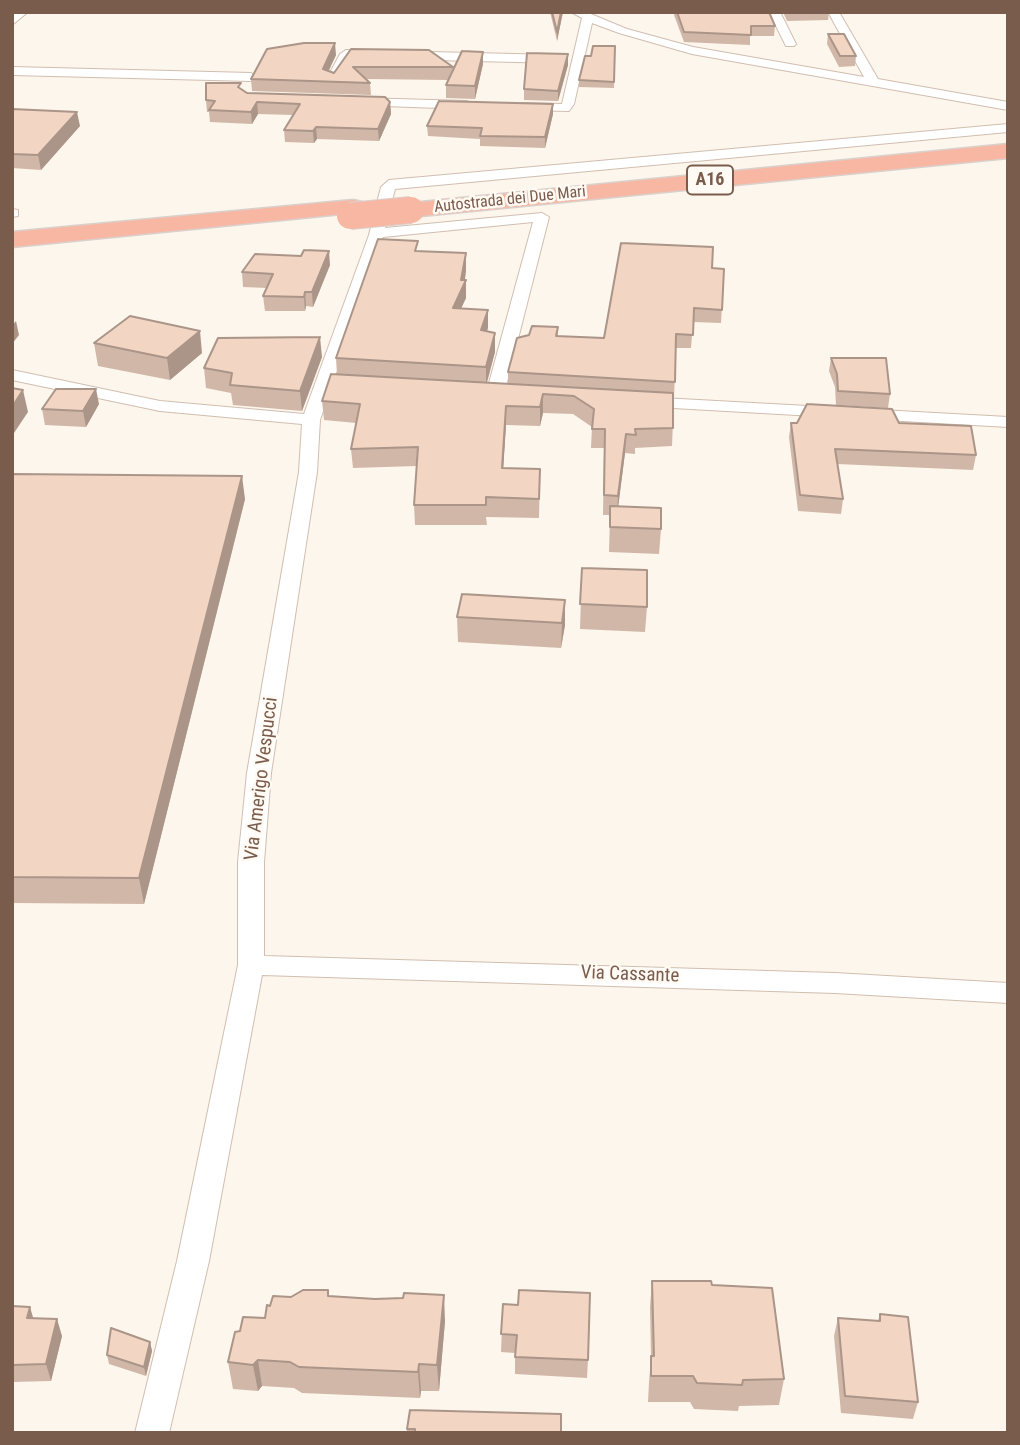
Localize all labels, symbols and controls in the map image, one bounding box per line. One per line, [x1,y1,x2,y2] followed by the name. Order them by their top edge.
[687,166,733,195] road number: A16
[433,183,587,217] street label: Autostrada dei Due Mari
[241,696,283,862] street label: Via Amerigo Vespucci
[580,962,680,988] street label: Via Cassante

